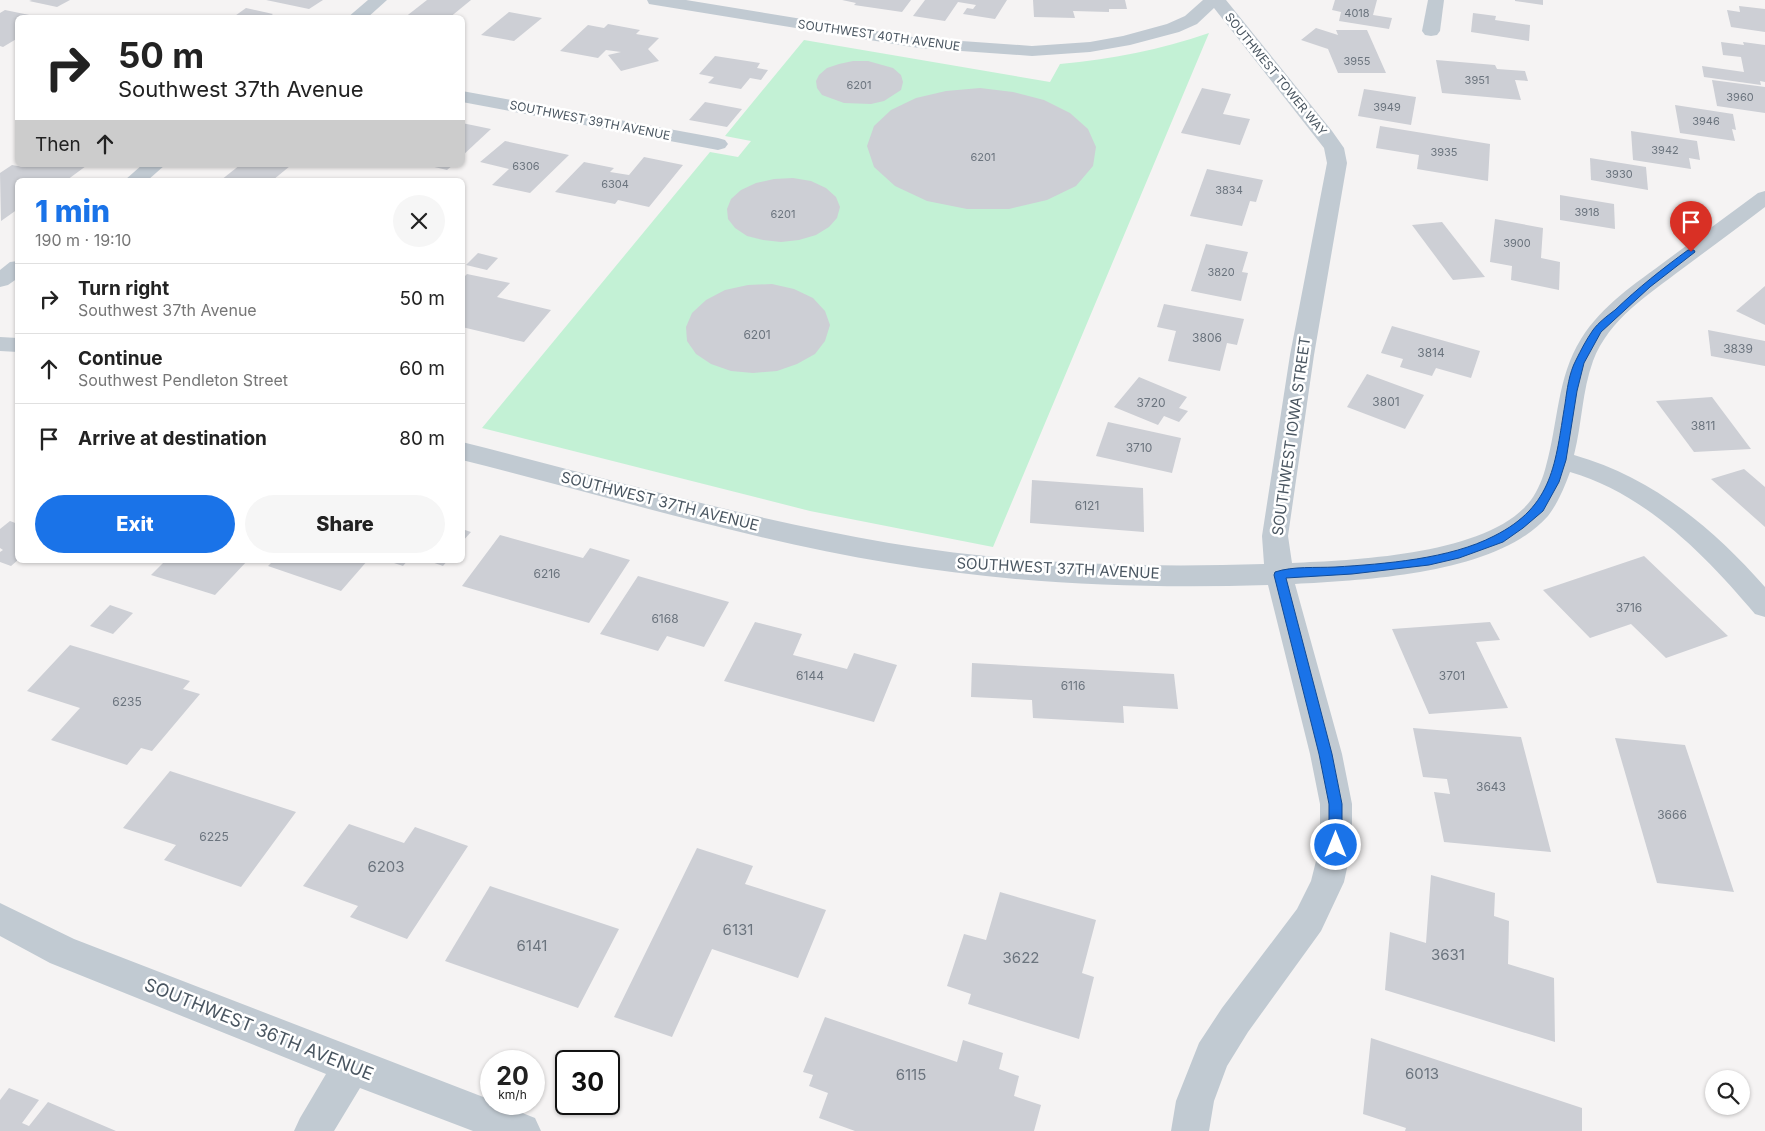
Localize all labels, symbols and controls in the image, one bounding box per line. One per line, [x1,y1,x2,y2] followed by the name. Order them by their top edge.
[1344,6,1370,20] house number: 4018
[1222,10,1330,138] street label: SOUTHWEST TOWER WAY
[797,16,961,54] street label: SOUTHWEST 40TH AVENUE
[118,34,204,76] text: 50 m
[35,35,100,100] icon: right
[1344,54,1371,68] house number: 3955
[1465,73,1489,87] house number: 3951
[118,76,364,102] text: Southwest 37th Avenue
[847,78,871,92] house number: 6201
[1726,90,1754,104] house number: 3960
[508,97,672,143] street label: SOUTHWEST 39TH AVENUE
[1373,100,1401,114] house number: 3949
[1692,114,1720,128] house number: 3946
[91,130,119,158] icon: ahead
[35,133,81,156] text: Then
[1651,143,1679,157] house number: 3942
[1430,145,1458,159] house number: 3935
[971,150,995,164] house number: 6201
[512,159,540,173] house number: 6306
[1605,167,1633,181] house number: 3930
[601,177,629,191] house number: 6304
[1215,183,1243,197] house number: 3834
[35,193,110,229] text: 1 min
[393,195,445,247] button: close
[1670,201,1712,252] pin
[1575,205,1600,219] house number: 3918
[771,207,795,221] house number: 6201
[1677,208,1705,236] icon: arrive
[35,230,131,250] text: 190 m · 19:10
[1503,236,1531,250] house number: 3900
[1207,265,1235,279] house number: 3820
[78,277,169,300] text: Turn right
[35,285,63,313] icon: right
[399,287,445,310] text: 50 m
[78,300,257,320] text: Southwest 37th Avenue
[743,327,771,342] house number: 6201
[1192,330,1222,345] house number: 3806
[1268,335,1314,537] street label: SOUTHWEST IOWA STREET
[1723,341,1753,356] house number: 3839
[1417,345,1445,360] house number: 3814
[78,347,163,370] text: Continue
[35,355,63,383] icon: ahead
[399,357,445,380] text: 60 m
[78,370,288,390] text: Southwest Pendleton Street
[1372,394,1400,409] house number: 3801
[1136,395,1166,410] house number: 3720
[1691,418,1715,433] house number: 3811
[35,425,63,453] icon: arrive
[78,427,267,450] text: Arrive at destination
[399,427,445,450] text: 80 m
[1126,440,1152,455] house number: 3710
[559,467,761,535] street label: SOUTHWEST 37TH AVENUE
[35,495,235,553] button: Exit
[245,495,445,553] button: Share
[1075,498,1099,513] house number: 6121
[956,553,1160,583] street label: SOUTHWEST 37TH AVENUE
[533,566,561,581] house number: 6216
[1616,600,1642,615] house number: 3716
[651,611,679,626] house number: 6168
[796,668,824,683] house number: 6144
[1439,668,1465,683] house number: 3701
[1061,678,1085,693] house number: 6116
[112,694,142,709] house number: 6235
[1476,779,1506,794] house number: 3643
[1657,807,1687,822] house number: 3666
[1309,818,1361,870] position arrow
[199,829,229,844] house number: 6225
[367,857,405,876] house number: 6203
[723,920,753,939] house number: 6131
[517,936,547,955] house number: 6141
[1431,945,1465,964] house number: 3631
[1003,948,1039,967] house number: 3622
[141,973,377,1085] street label: SOUTHWEST 36TH AVENUE
[555,1050,620,1115] speed limit sign: 30
[496,1061,529,1091] text: 20
[1405,1064,1439,1083] house number: 6013
[896,1065,926,1084] house number: 6115
[1705,1070,1750,1115] map controls
[1705,1070,1750,1115] button: search
[498,1087,527,1102] text: km/h

